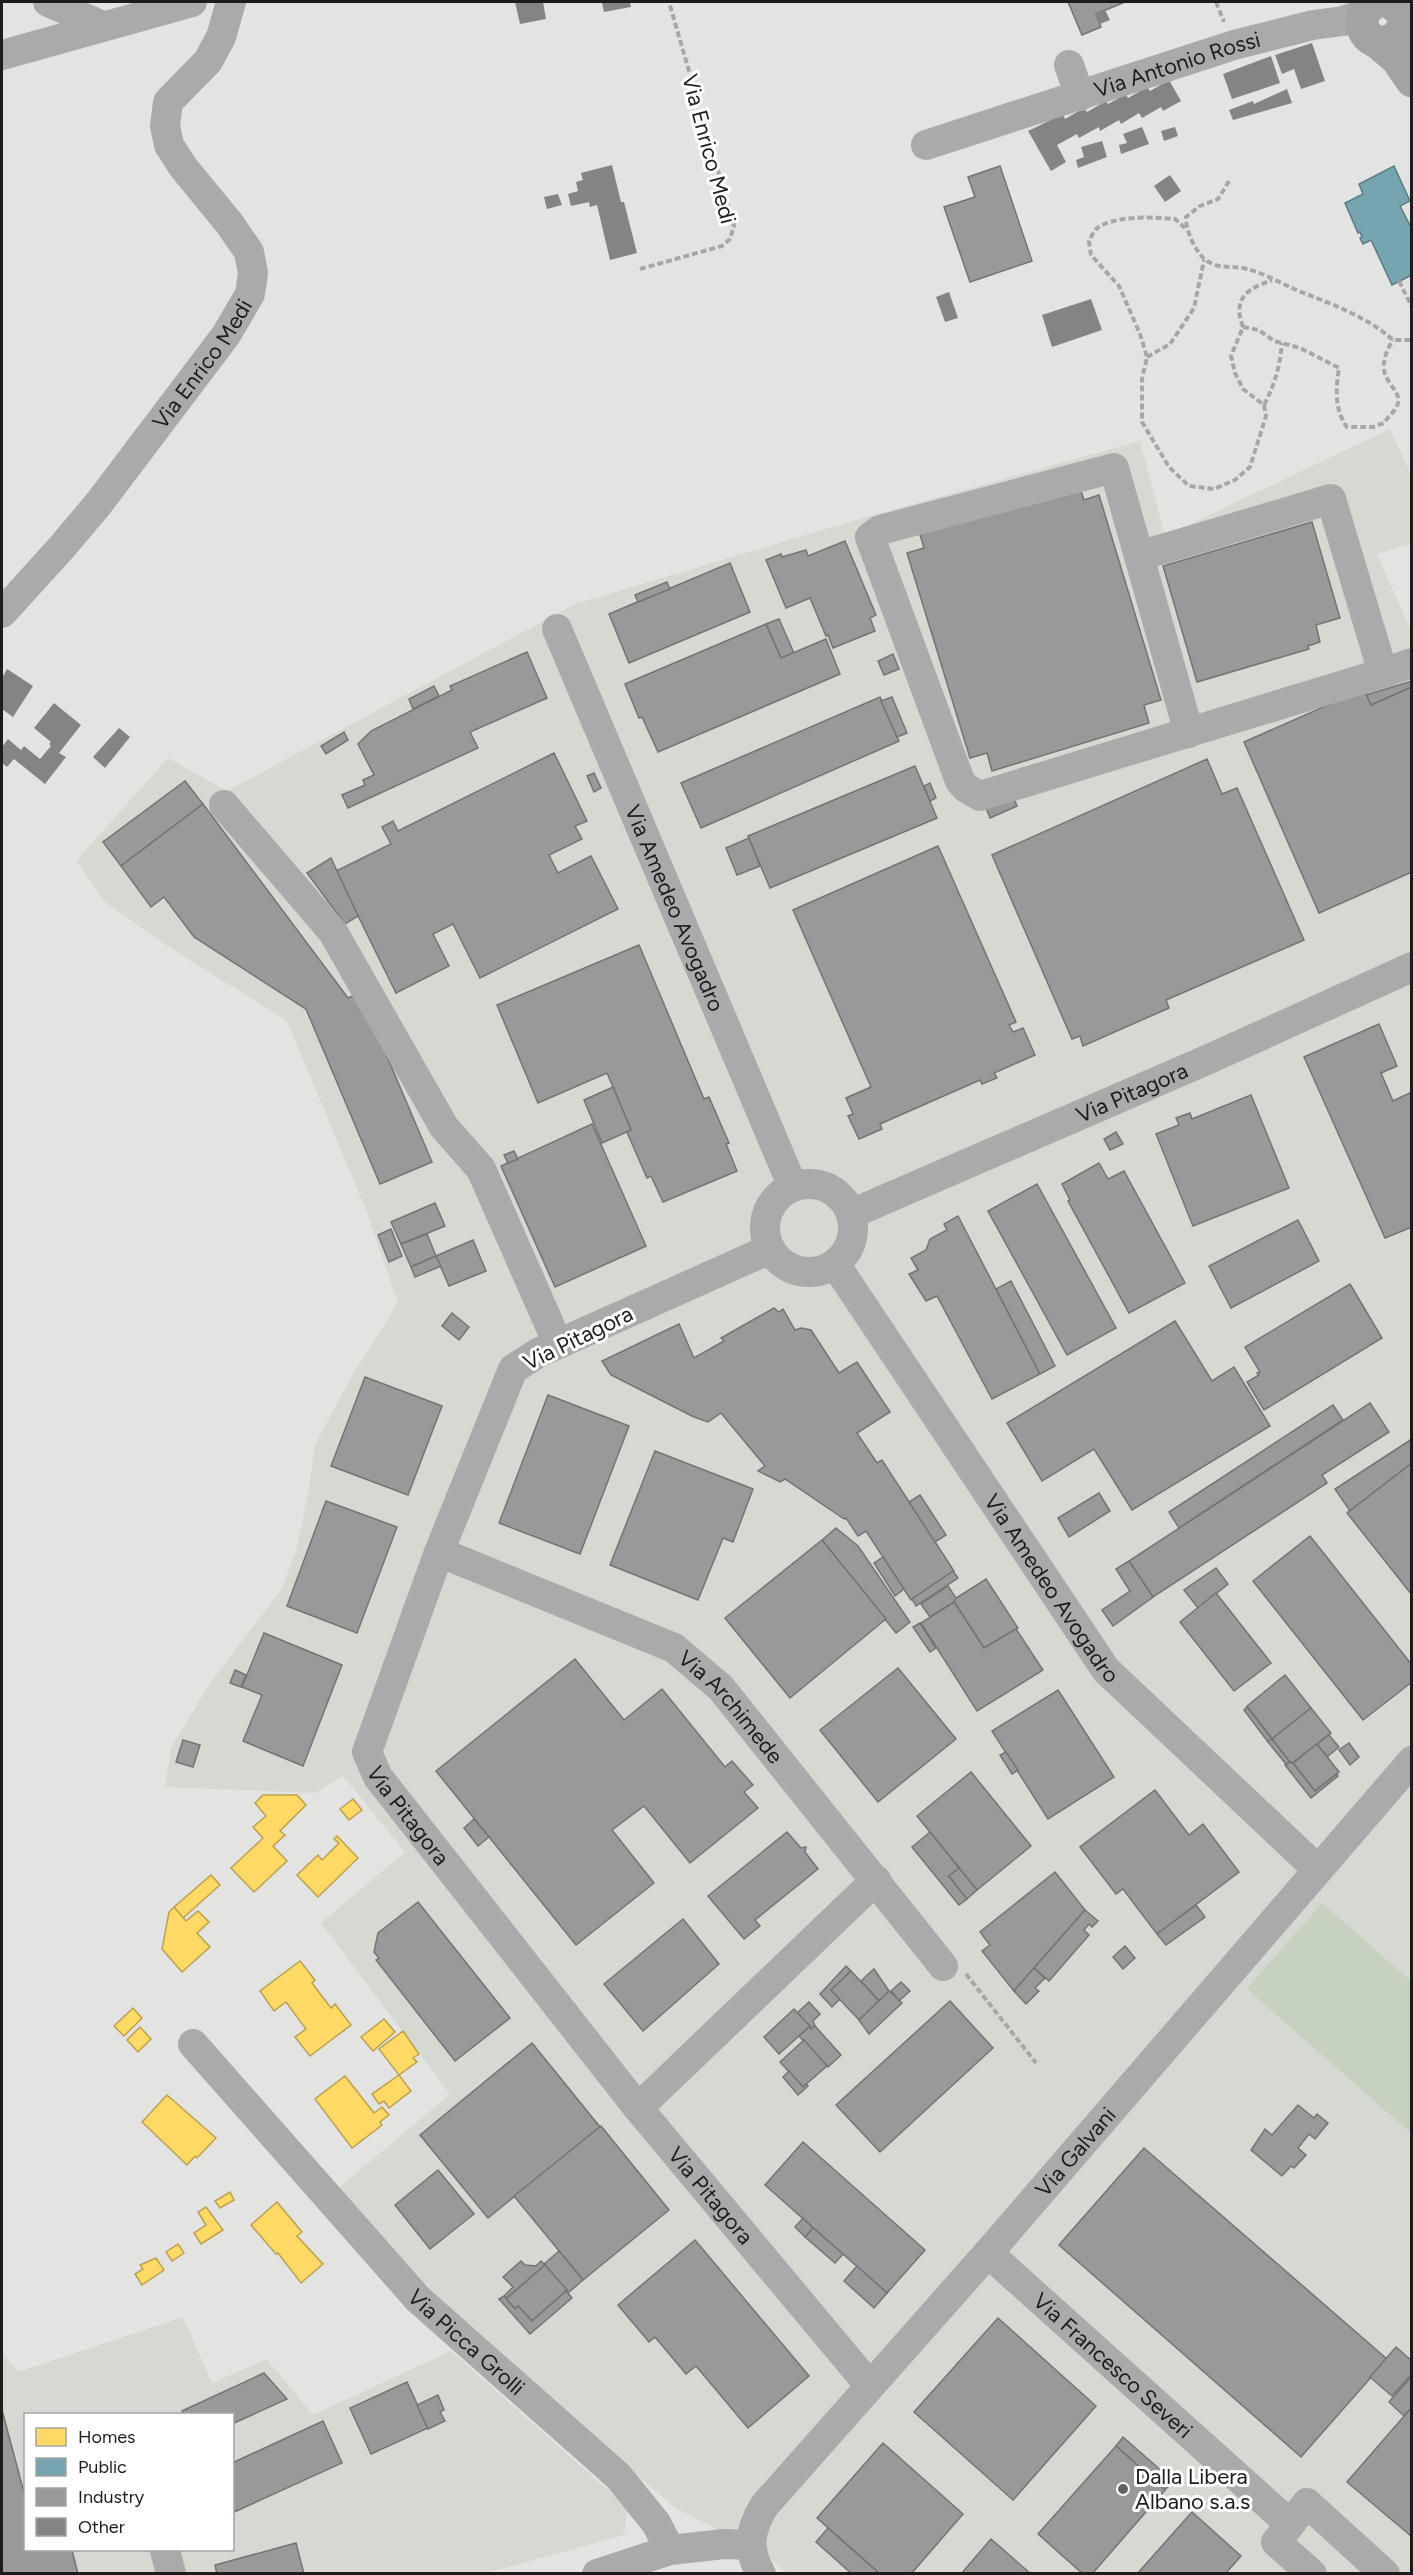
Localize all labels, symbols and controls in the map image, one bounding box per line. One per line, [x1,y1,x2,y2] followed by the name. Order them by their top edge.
[1091,25,1263,103] street label: Via Antonio Rossi
[676,71,742,227] street label: Via Enrico Medi
[146,294,258,434] street label: Via Enrico Medi
[619,801,731,1015] street label: Via Amedeo Avogadro
[1072,1056,1192,1128] street label: Via Pitagora
[519,1300,637,1376] street label: Via Pitagora
[979,1489,1125,1689] street label: Via Amedeo Avogadro
[673,1644,789,1769] street label: Via Archimede
[361,1762,455,1870] street label: Via Pitagora
[1029,2101,1121,2202] street label: Via Galvani
[663,2141,759,2250] street label: Via Pitagora
[402,2284,531,2401] street label: Via Picca Grolli
[1028,2287,1198,2444] street label: Via Francesco Severi
[24,2413,234,2551] legend
[78,2426,136,2448] text: Homes
[78,2456,127,2478] text: Public
[1135,2463,1250,2515] place label: Dalla Libera Albano s.a.s
[1116,2482,1130,2496] marker: Dalla Libera Albano s.a.s
[78,2486,145,2508] text: Industry
[78,2516,125,2538] text: Other

